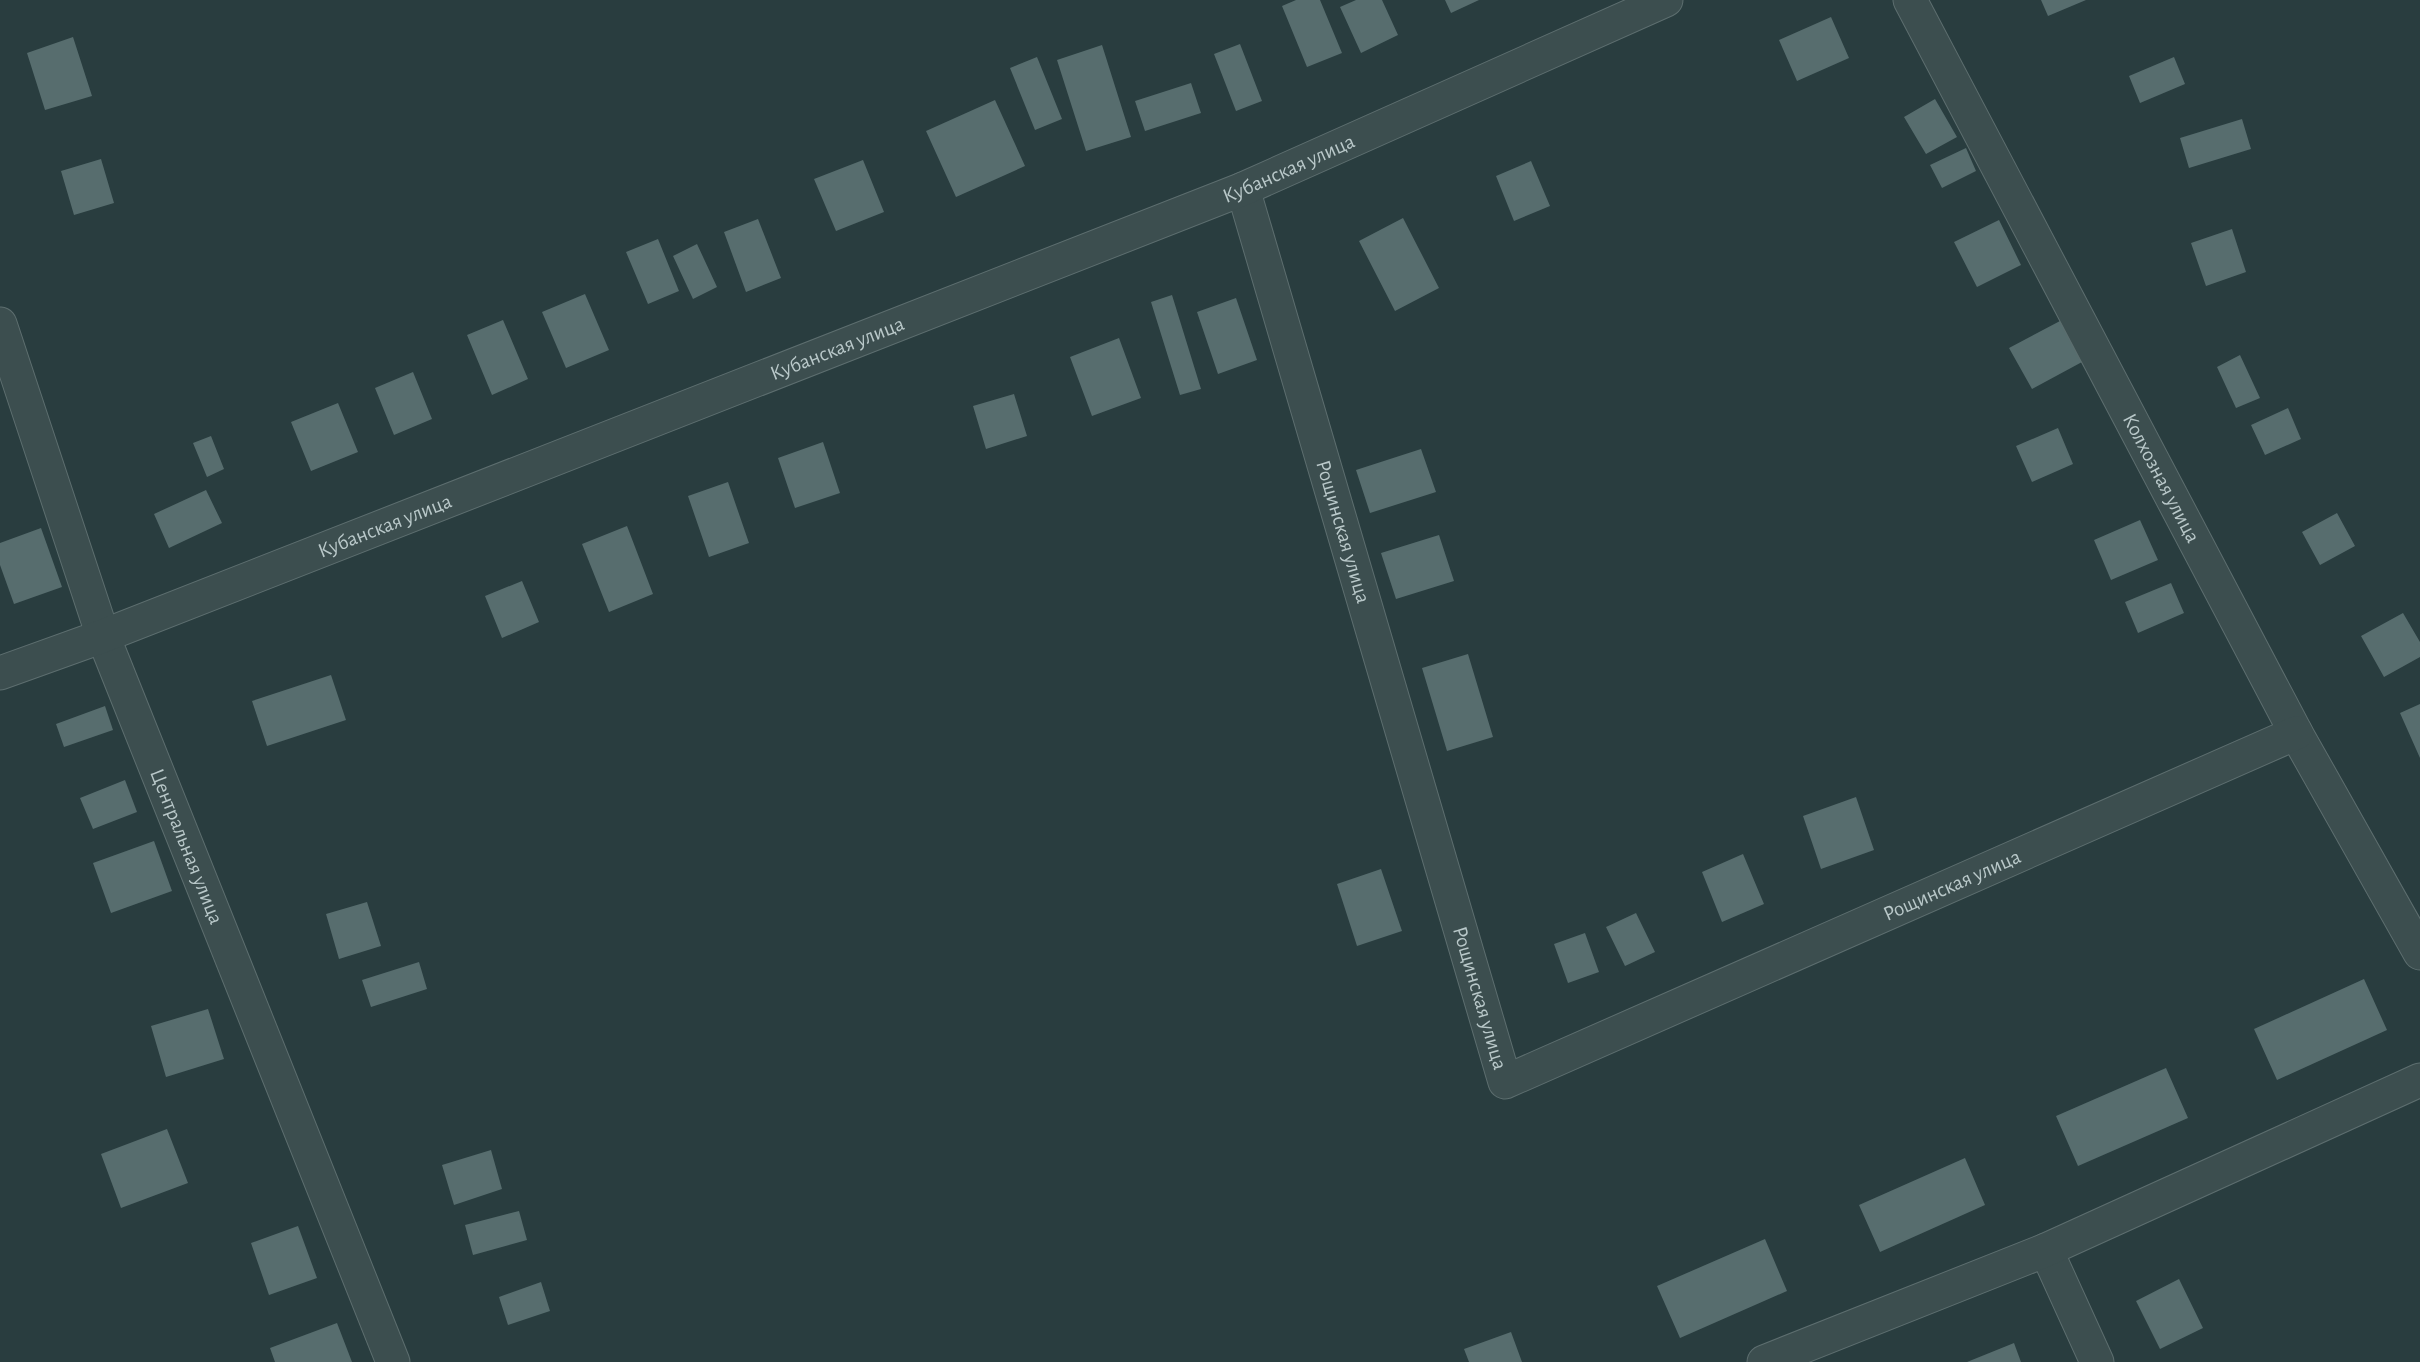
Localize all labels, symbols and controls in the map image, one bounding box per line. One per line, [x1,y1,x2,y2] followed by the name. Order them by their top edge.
[1220,130,1358,206] street label: Кубанская улица
[767,312,907,384] street label: Кубанская улица
[2119,410,2204,546] street label: Колхозная улица
[1313,458,1375,606] street label: Рощинская улица
[315,490,455,561] street label: Кубанская улица
[147,766,228,927] street label: Центральная улица
[1880,845,2024,924] street label: Рощинская улица
[1449,924,1511,1072] street label: Рощинская улица

